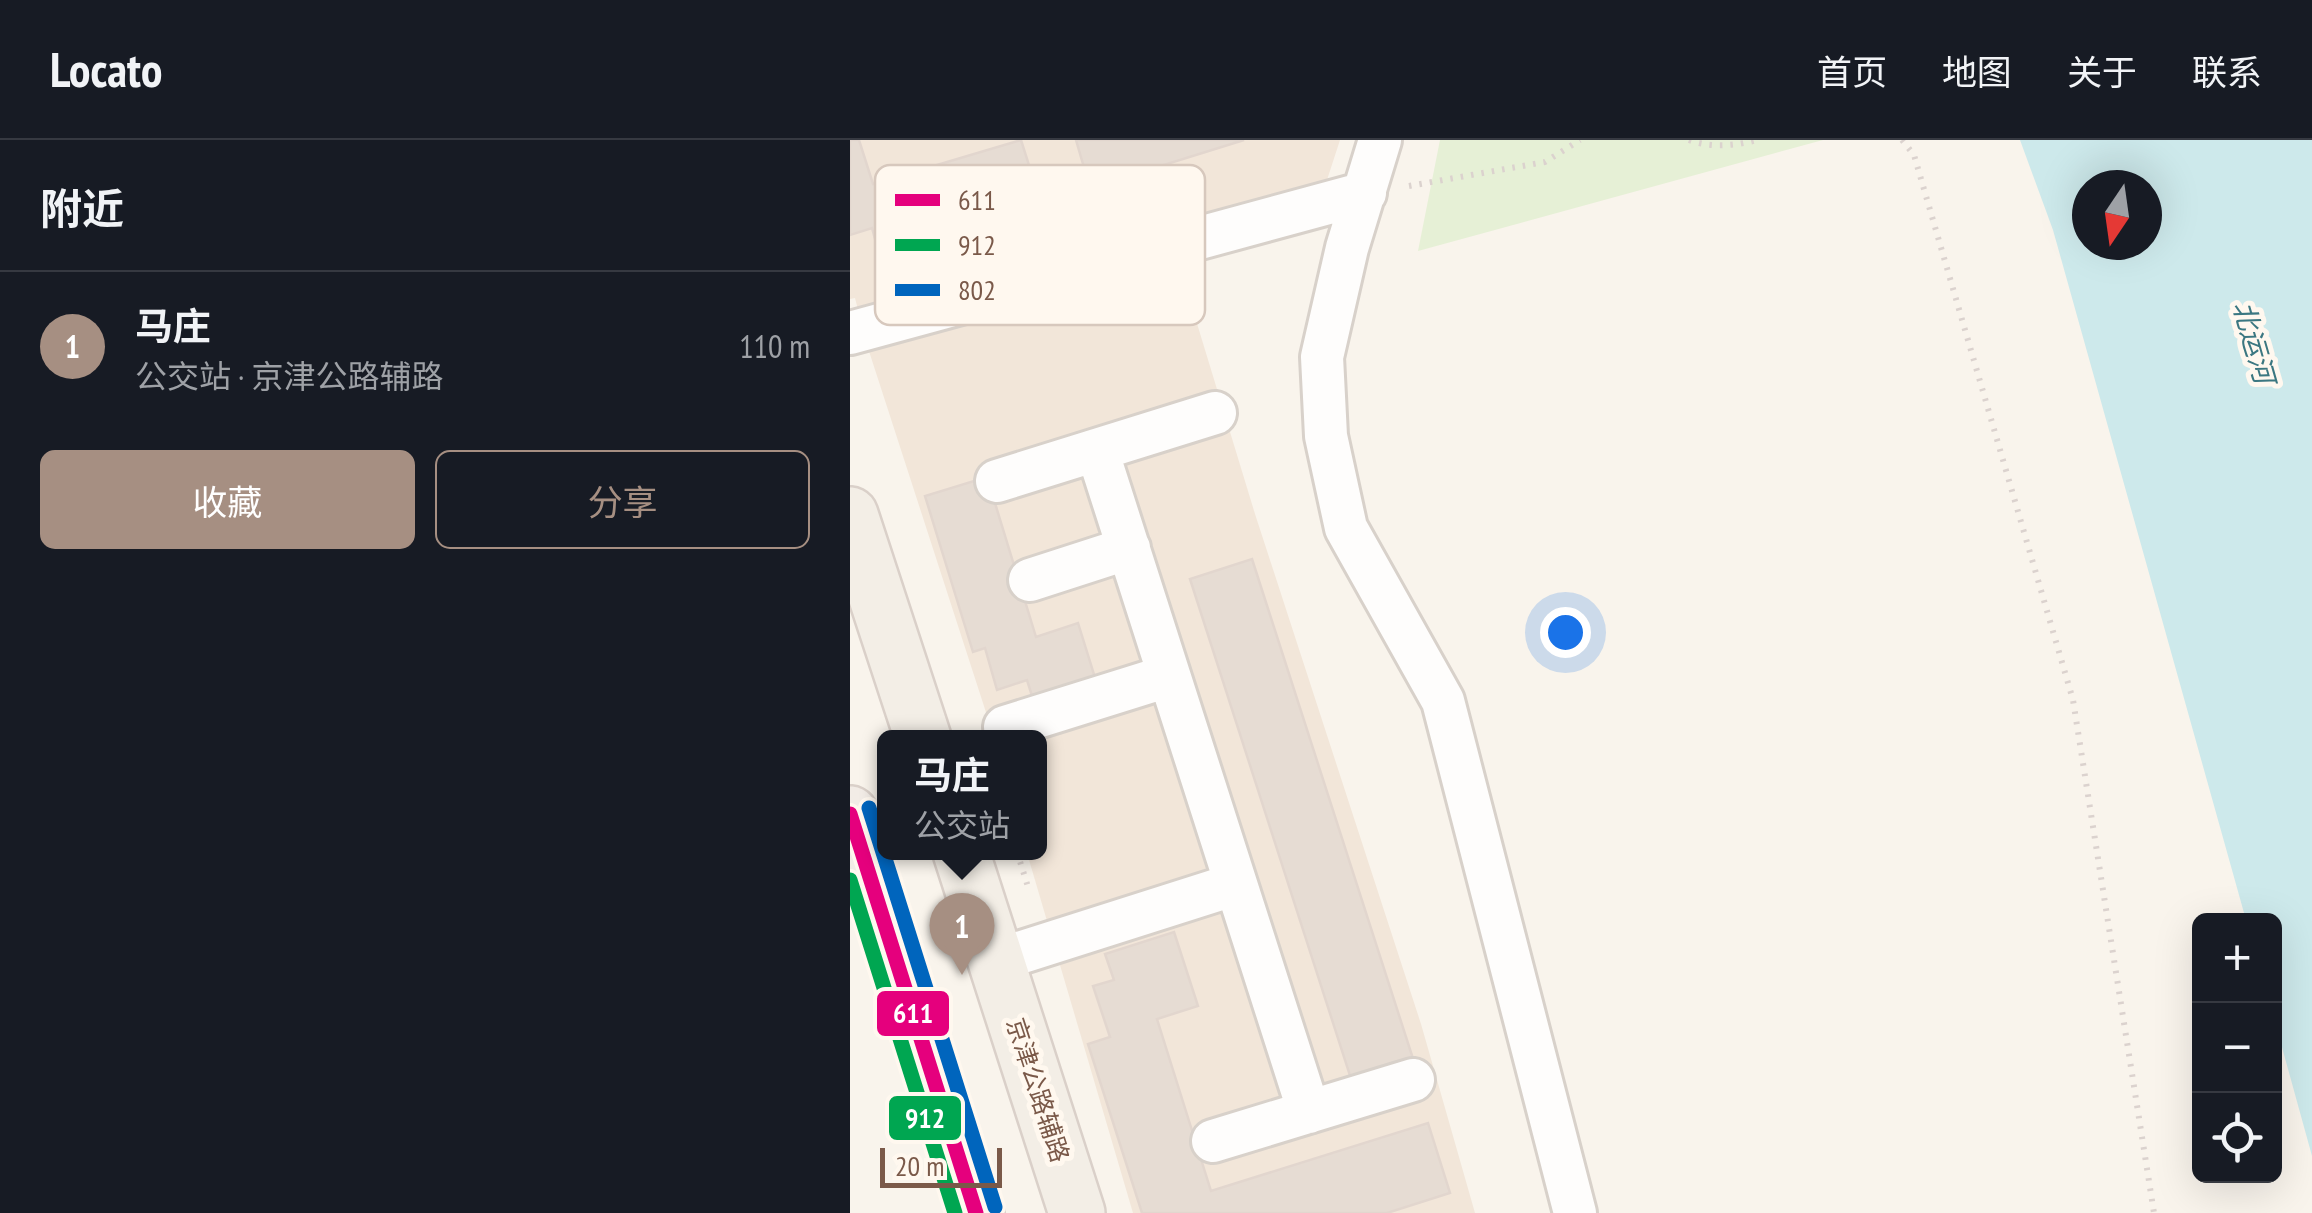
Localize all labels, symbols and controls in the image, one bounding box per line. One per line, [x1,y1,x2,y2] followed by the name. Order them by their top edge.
[50,38,162,100] text: Locato
[1817,49,1887,95] text: 首页
[1942,49,2012,95] text: 地图
[2067,49,2137,95] text: 关于
[2192,49,2262,95] text: 联系
[875,165,1205,325] legend
[2072,170,2162,260] north arrow
[40,181,124,236] text: 附近
[958,181,996,218] text: 611
[958,226,996,263] text: 912
[958,271,996,308] text: 802
[2225,296,2285,392] water label: 北运河
[135,301,211,350] text: 马庄
[65,325,80,367] text: 1
[739,325,810,367] text: 110 m
[135,355,443,397] text: 公交站 · 京津公路辅路
[40,450,415,549] button: 收藏
[435,450,810,549] button: 分享
[1540,607,1591,658] your location
[877,730,1047,860] popup
[914,750,990,799] text: 马庄
[914,804,1010,846] text: 公交站
[930,892,994,975] pin: 1
[2192,913,2282,1183] map controls
[2192,913,2282,1003] button: +
[875,989,951,1038] line badge: 611
[893,994,933,1031] text: 611
[2192,1003,2282,1093] button: −
[1000,1014,1076,1166] street label: 京津公路辅路
[2192,1093,2282,1183] button: locate
[887,1094,963,1142] line badge: 912
[905,1099,945,1136] text: 912
[880,1143,1002,1188] scale bar
[895,1147,944,1184] text: 20 m

